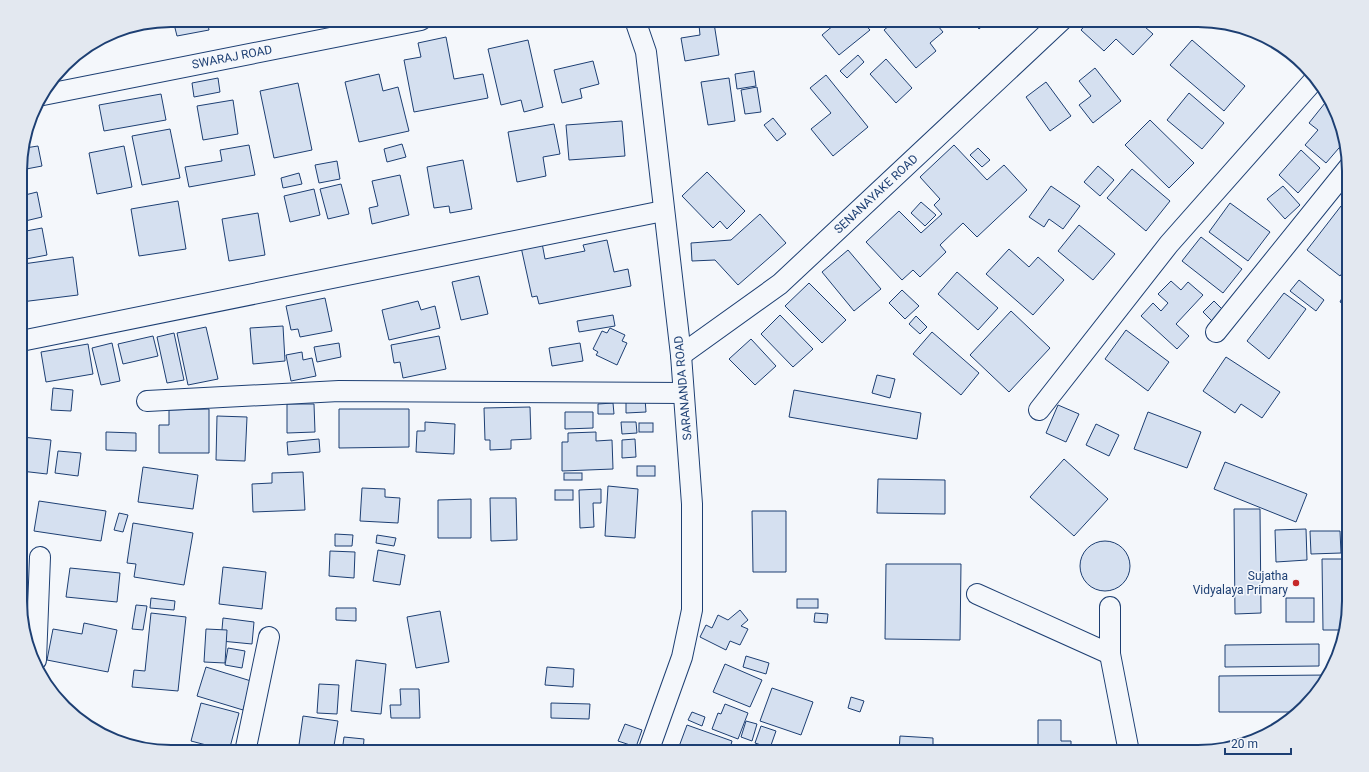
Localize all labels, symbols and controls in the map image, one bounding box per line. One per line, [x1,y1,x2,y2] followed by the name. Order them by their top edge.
[191,42,273,72] street label: SWARAJ ROAD
[831,151,921,236] street label: SENANAYAKE ROAD
[671,335,695,441] street label: SARANANDA ROAD
[1193,569,1288,597] place label: Sujatha Vidyalaya Primary
[1291,578,1301,588] marker: Sujatha Vidyalaya Primary
[1225,730,1291,756] scale bar
[1231,737,1258,751] text: 20 m

